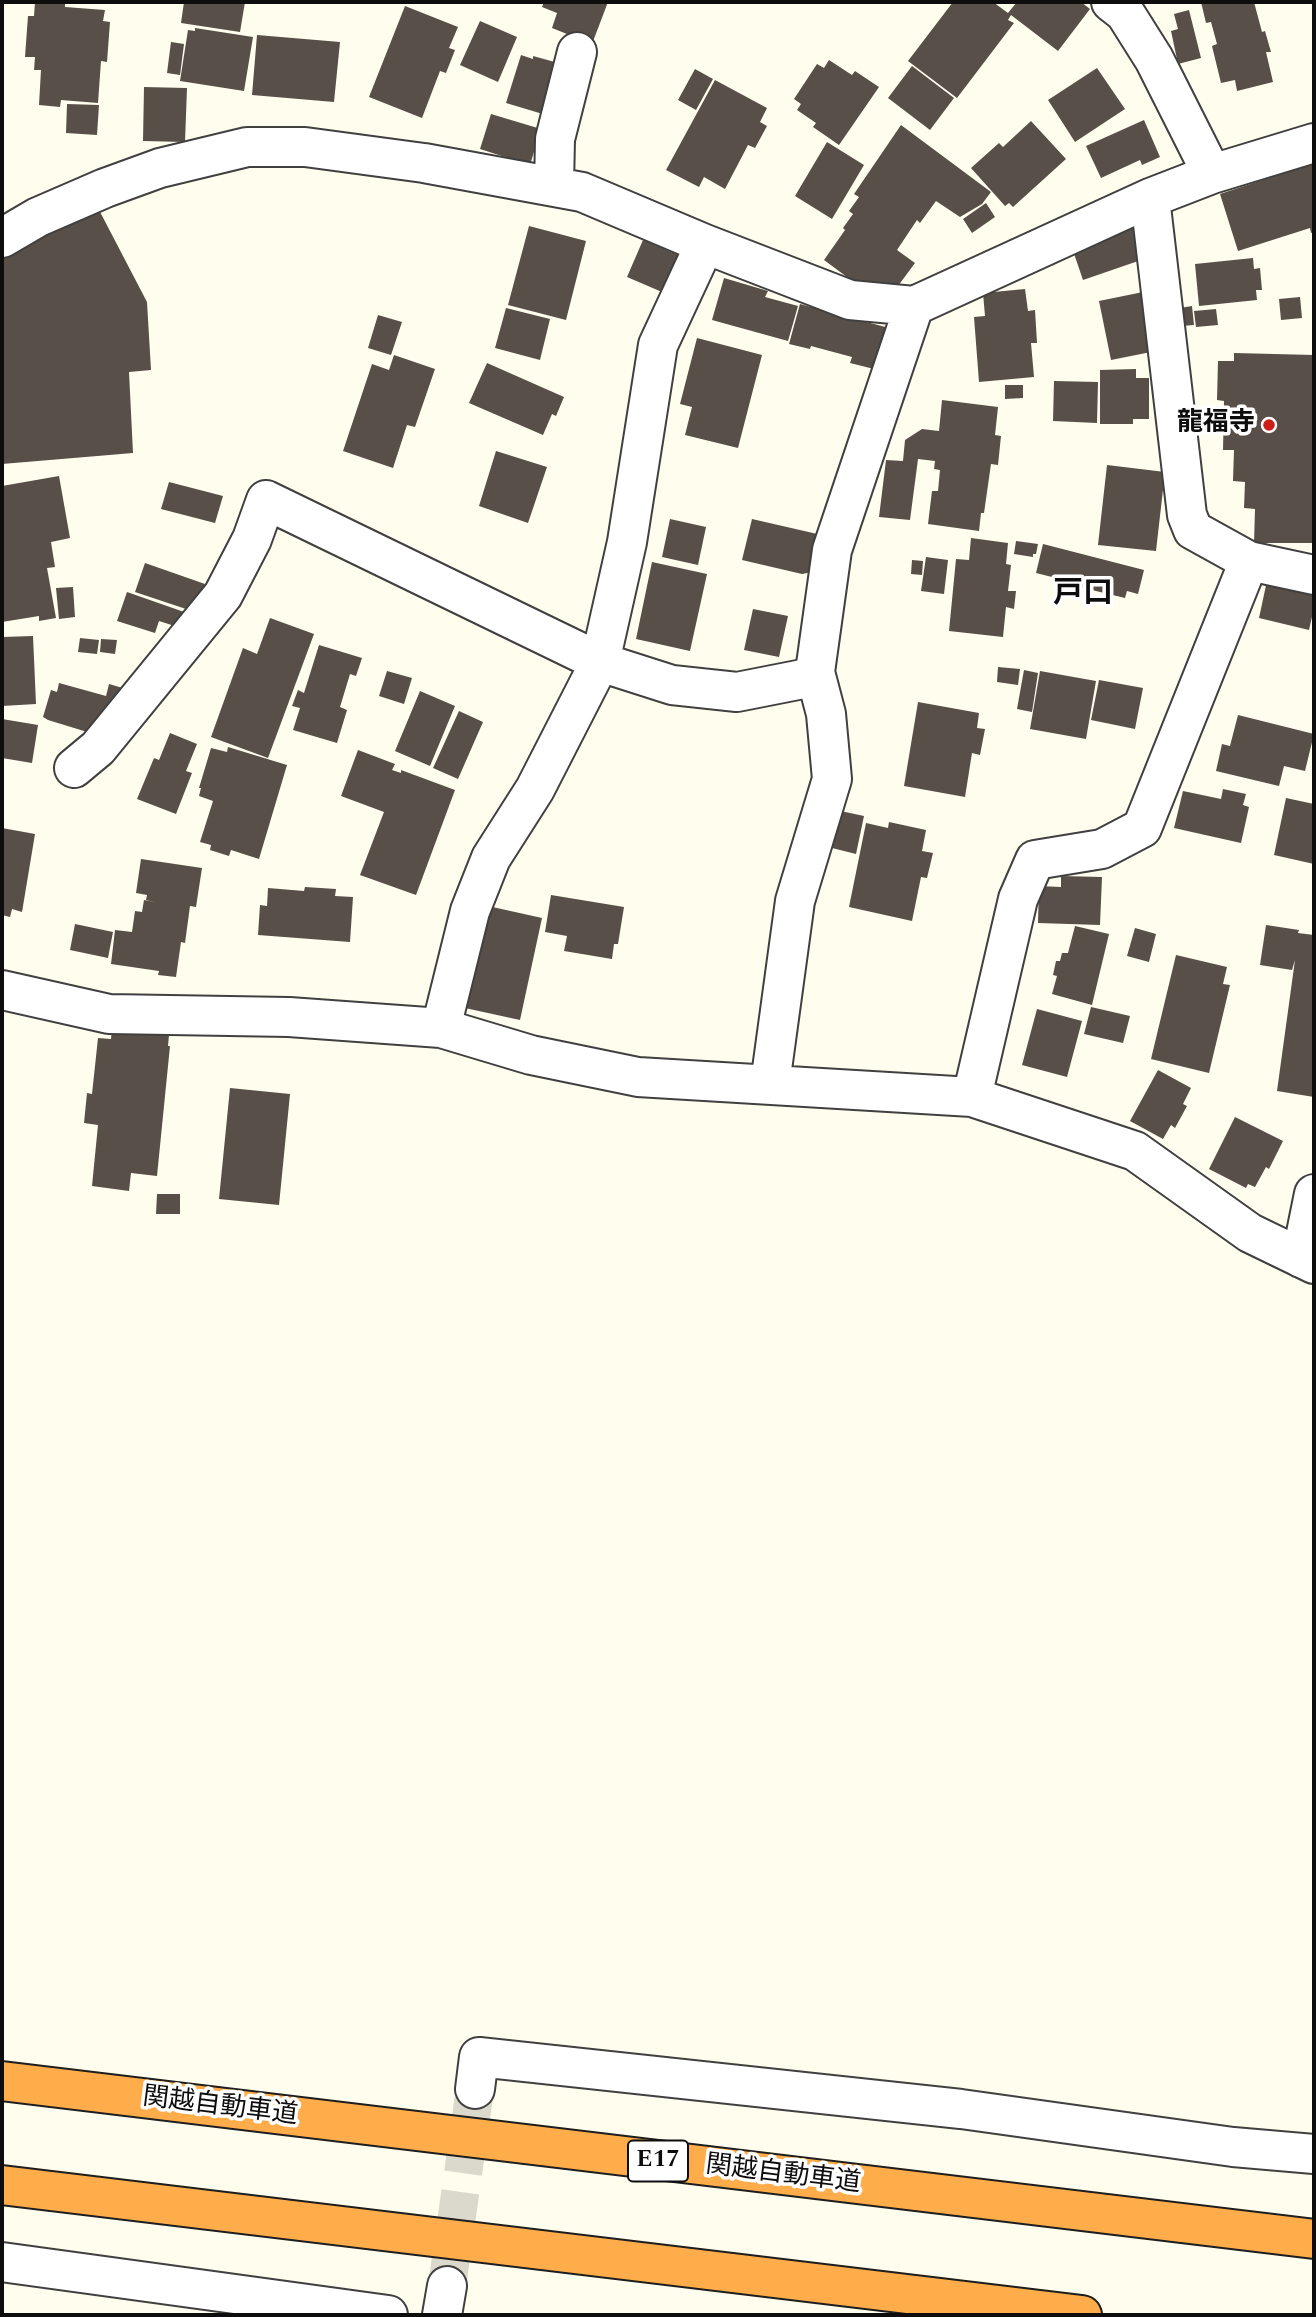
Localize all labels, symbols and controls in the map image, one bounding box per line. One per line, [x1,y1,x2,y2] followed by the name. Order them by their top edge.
[1177,409,1255,441] place label: 龍福寺
[1261,417,1277,433] marker: 龍福寺
[1053,578,1113,614] district label: 戸口
[141,2083,299,2133] street label: 関越自動車道
[628,2140,688,2182] road number: E17
[704,2151,862,2201] street label: 関越自動車道

